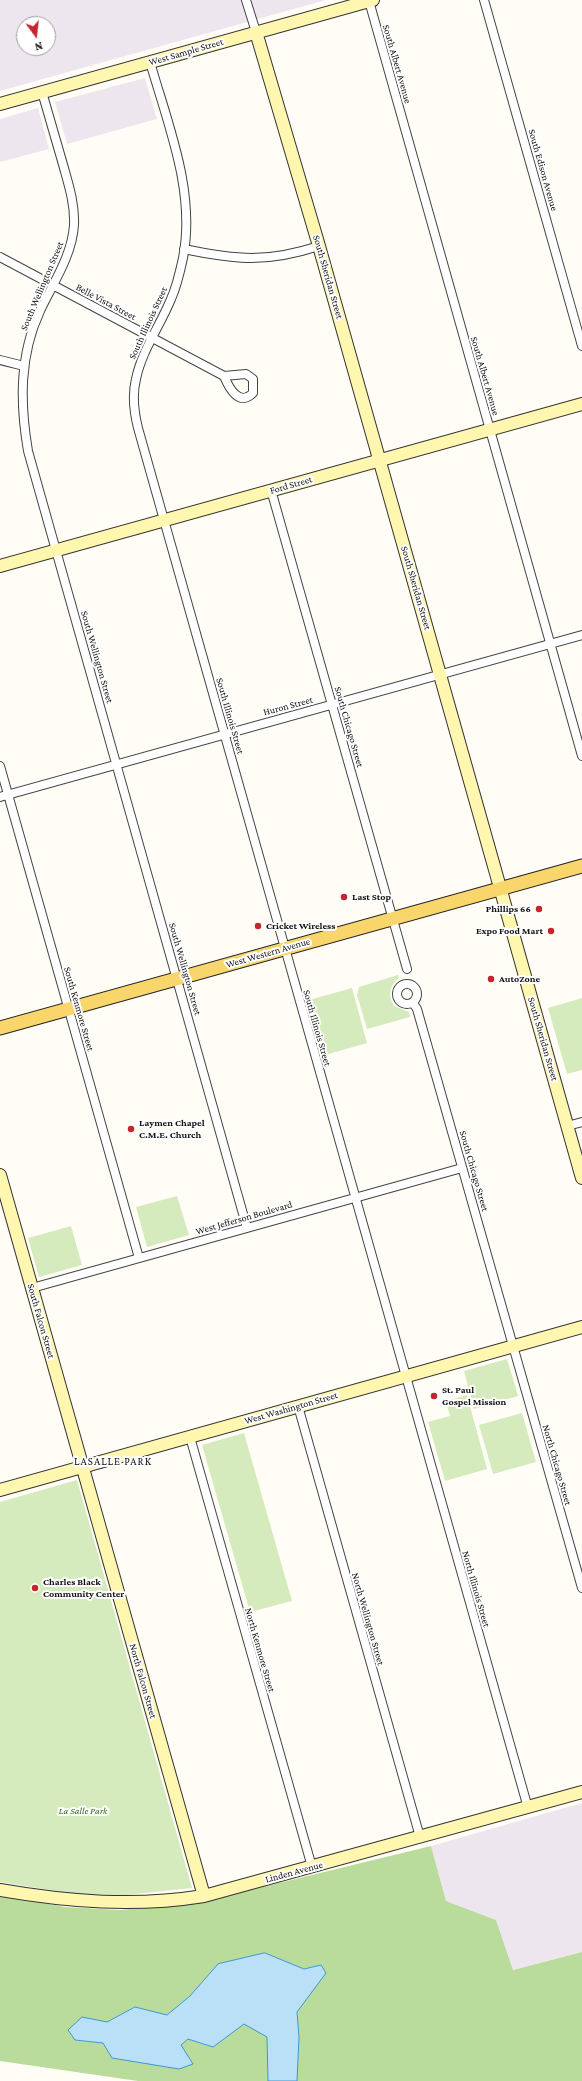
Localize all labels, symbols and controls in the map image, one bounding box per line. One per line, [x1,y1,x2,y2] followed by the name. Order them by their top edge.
[16,16,56,56] north arrow
[380,23,414,105] street label: South Albert Avenue
[147,36,225,68] street label: West Sample Street
[34,40,44,53] text: N
[526,128,560,212] street label: South Edison Avenue
[310,234,346,320] street label: South Sheridan Street
[18,240,66,332] street label: South Wellington Street
[74,281,138,323] street label: Belle Vista Street
[126,285,170,361] street label: South Illinois Street
[468,335,502,417] street label: South Albert Avenue
[268,473,314,497] street label: Ford Street
[398,545,434,631] street label: South Sheridan Street
[78,609,116,705] street label: South Wellington Street
[213,677,247,755] street label: South Illinois Street
[332,685,366,769] street label: South Chicago Street
[262,694,314,718] street label: Huron Street
[352,891,391,903] place label: Last Stop
[339,892,349,902] marker: Last Stop
[486,903,531,915] place label: Phillips 66
[534,904,544,914] marker: Phillips 66
[266,920,335,932] place label: Cricket Wireless
[166,921,204,1017] street label: South Wellington Street
[253,921,263,931] marker: Cricket Wireless
[476,925,543,937] place label: Expo Food Mart
[546,926,556,936] marker: Expo Food Mart
[224,935,312,971] street label: West Western Avenue
[61,966,97,1052] street label: South Kenmore Street
[499,973,540,985] place label: AutoZone
[486,974,496,984] marker: AutoZone
[300,989,334,1067] street label: South Illinois Street
[525,996,561,1082] street label: South Sheridan Street
[139,1117,205,1140] place label: Laymen Chapel C.M.E. Church
[126,1124,136,1134] marker: Laymen Chapel C.M.E. Church
[457,1129,491,1213] street label: South Chicago Street
[194,1198,294,1238] street label: West Jefferson Boulevard
[25,1282,57,1360] street label: South Falcon Street
[442,1384,506,1408] place label: St. Paul Gospel Mission
[243,1389,339,1427] street label: West Washington Street
[429,1391,439,1401] marker: St. Paul Gospel Mission
[540,1423,574,1507] street label: North Chicago Street
[74,1455,152,1469] district label: LASALLE PARK
[459,1550,493,1628] street label: North Illinois Street
[349,1571,387,1667] street label: North Wellington Street
[43,1576,124,1600] place label: Charles Black Community Center
[30,1583,40,1593] marker: Charles Black Community Center
[242,1607,278,1693] street label: North Kenmore Street
[127,1642,159,1720] street label: North Falcon Street
[59,1805,107,1817] park label: La Salle Park
[264,1859,324,1885] street label: Linden Avenue

